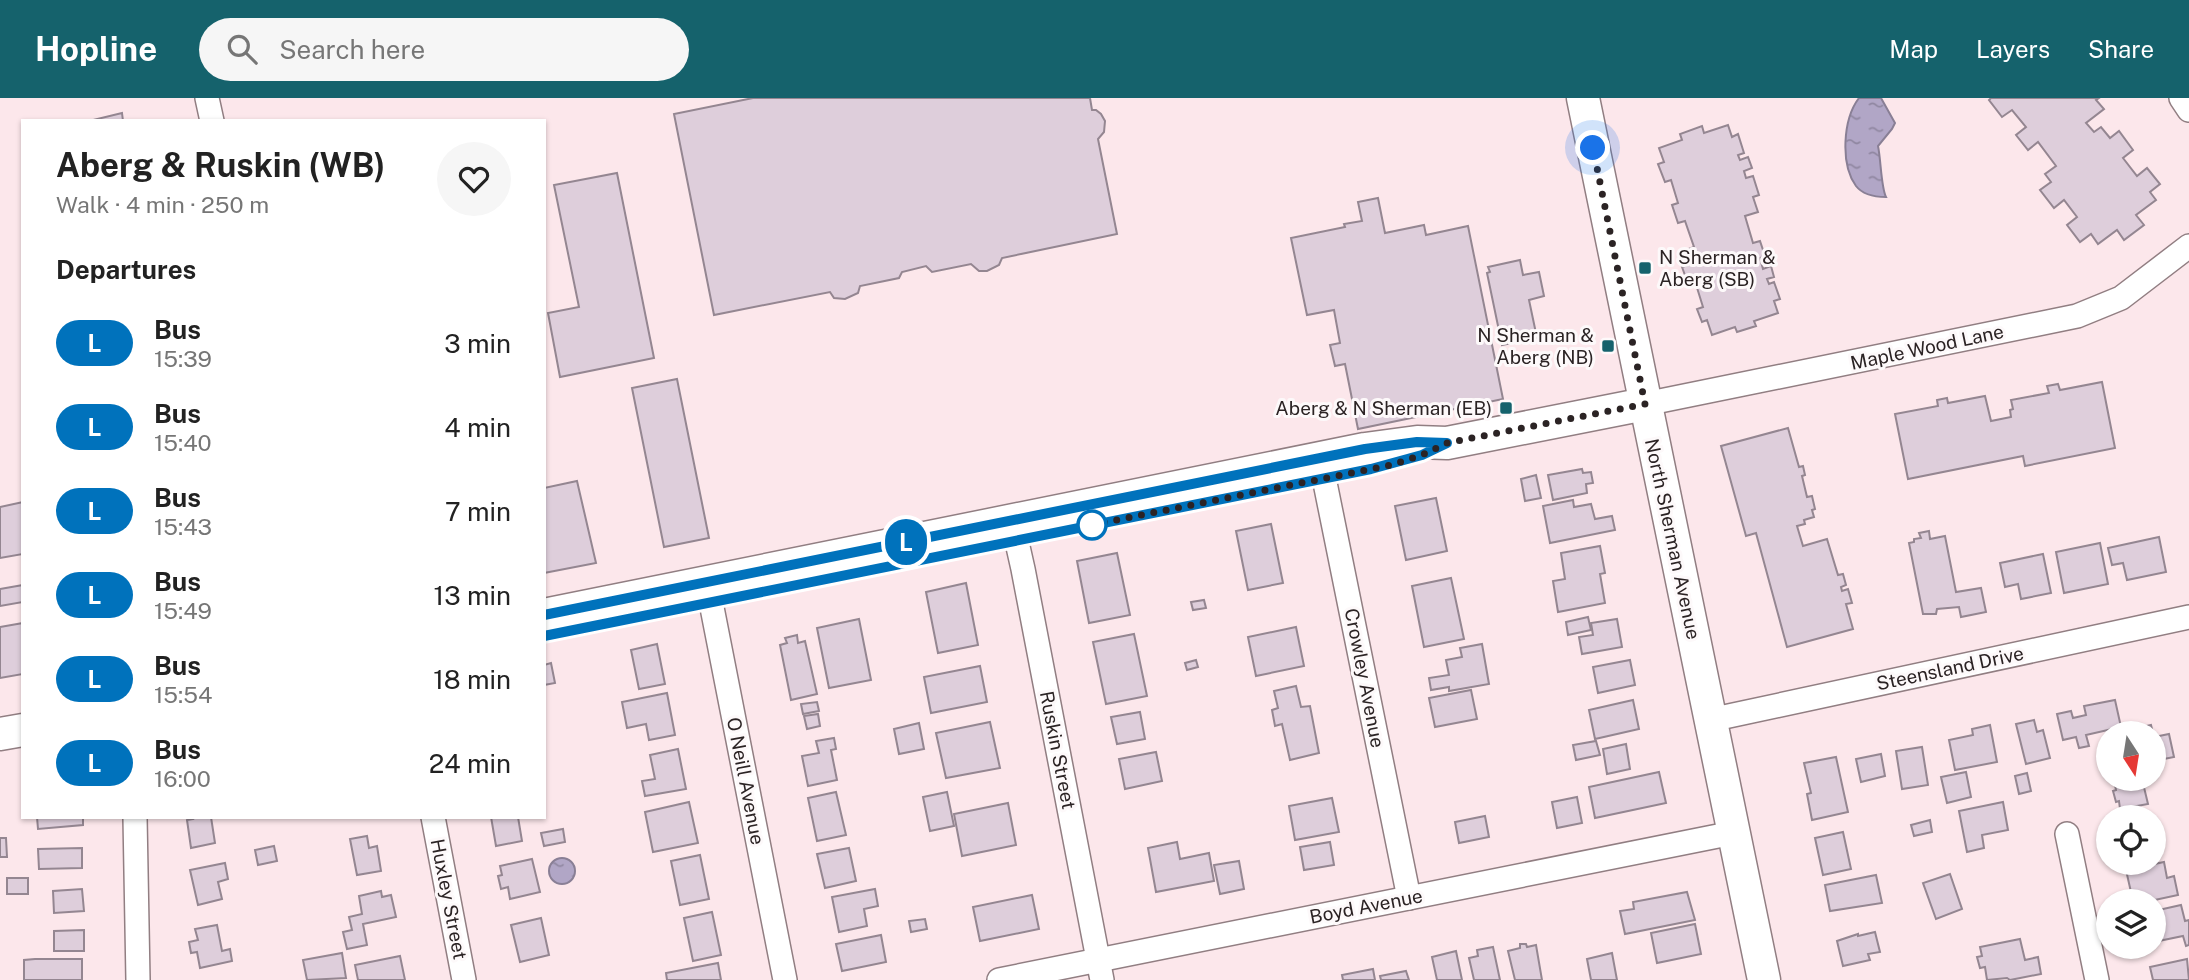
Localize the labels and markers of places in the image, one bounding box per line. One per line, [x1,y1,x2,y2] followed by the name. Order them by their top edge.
[1659,246,1776,290] place label: N Sherman & Aberg (SB)
[1637,260,1653,276] marker: N Sherman & Aberg (SB)
[1477,324,1594,368] place label: N Sherman & Aberg (NB)
[1600,338,1616,354] marker: N Sherman & Aberg (NB)
[1275,397,1492,419] place label: Aberg & N Sherman (EB)
[1498,400,1514,416] marker: Aberg & N Sherman (EB)
[1077,510,1107,540] unlabelled marker

